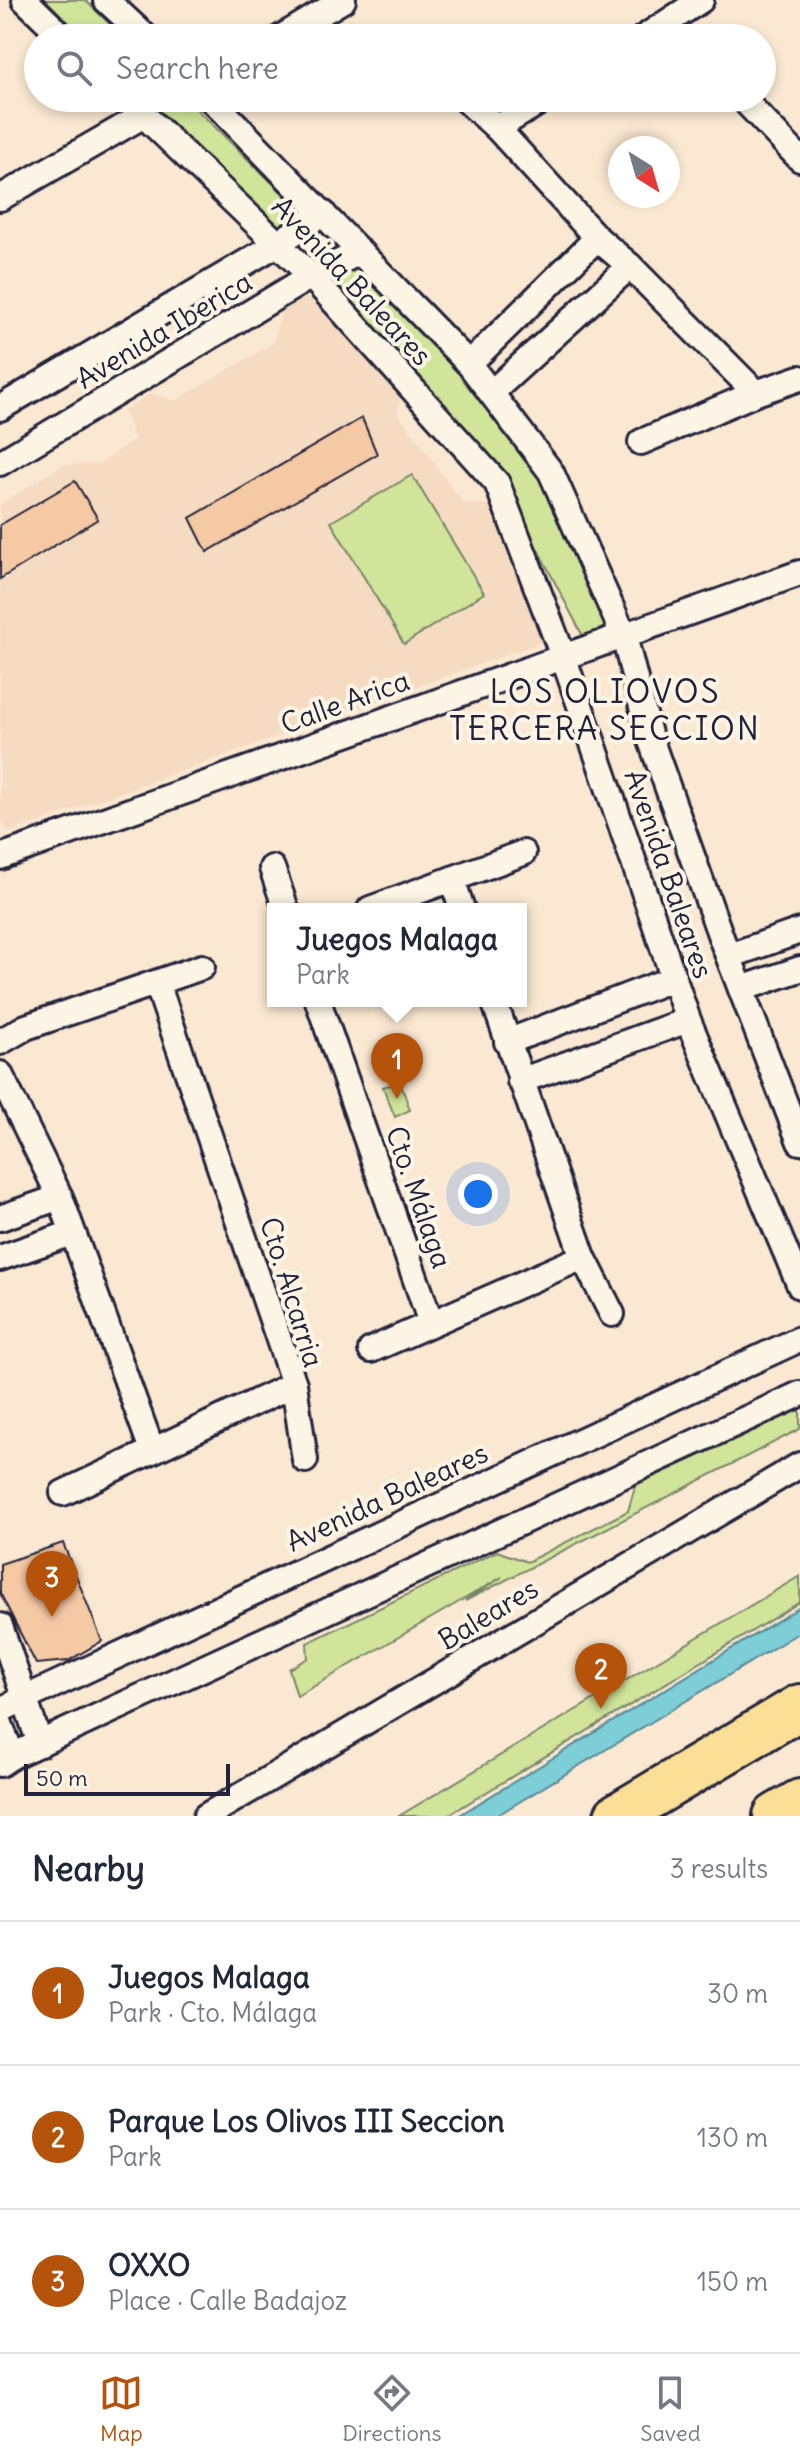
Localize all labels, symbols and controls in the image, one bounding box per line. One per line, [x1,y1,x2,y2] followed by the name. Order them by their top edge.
[24,24,776,112] search box
[52,46,96,90] icon: search
[116,49,279,87] text: Search here
[608,136,680,208] north arrow
[264,189,440,373] street label: Avenida Baleares
[70,263,258,397] street label: Avenida Iberica
[276,662,414,742] street label: Calle Arica
[449,671,761,749] district label: LOS OLIOVOS TERCERA SECCION
[616,765,722,983] street label: Avenida Baleares
[267,903,527,1007] popup
[296,920,498,958] text: Juegos Malaga
[296,958,350,991] text: Park
[371,1033,423,1099] pin: 1
[378,1121,460,1273] street label: Cto. Málaga
[458,1174,498,1214] your location
[252,1213,332,1371] street label: Cto. Alcarria
[281,1435,493,1559] street label: Avenida Baleares
[26,1551,78,1617] pin: 3
[432,1570,544,1658] street label: Baleares
[575,1643,627,1709] pin: 2
[24,1760,230,1796] scale bar
[36,1764,88,1792] text: 50 m
[32,1847,145,1890] text: Nearby
[670,1852,768,1885] text: 3 results
[108,1958,310,1996] text: Juegos Malaga
[53,1977,63,2010] text: 1
[707,1977,768,2010] text: 30 m
[108,1996,317,2029] text: Park · Cto. Málaga
[108,2102,505,2140] text: Parque Los Olivos III Seccion
[51,2121,65,2154] text: 2
[697,2121,768,2154] text: 130 m
[108,2140,162,2173] text: Park
[108,2246,190,2284] text: OXXO
[51,2265,65,2298] text: 3
[697,2265,768,2298] text: 150 m
[108,2284,347,2317] text: Place · Calle Badajoz
[99,2371,143,2447] tab: Map
[342,2371,442,2447] tab: Directions
[640,2371,701,2447] tab: Saved

